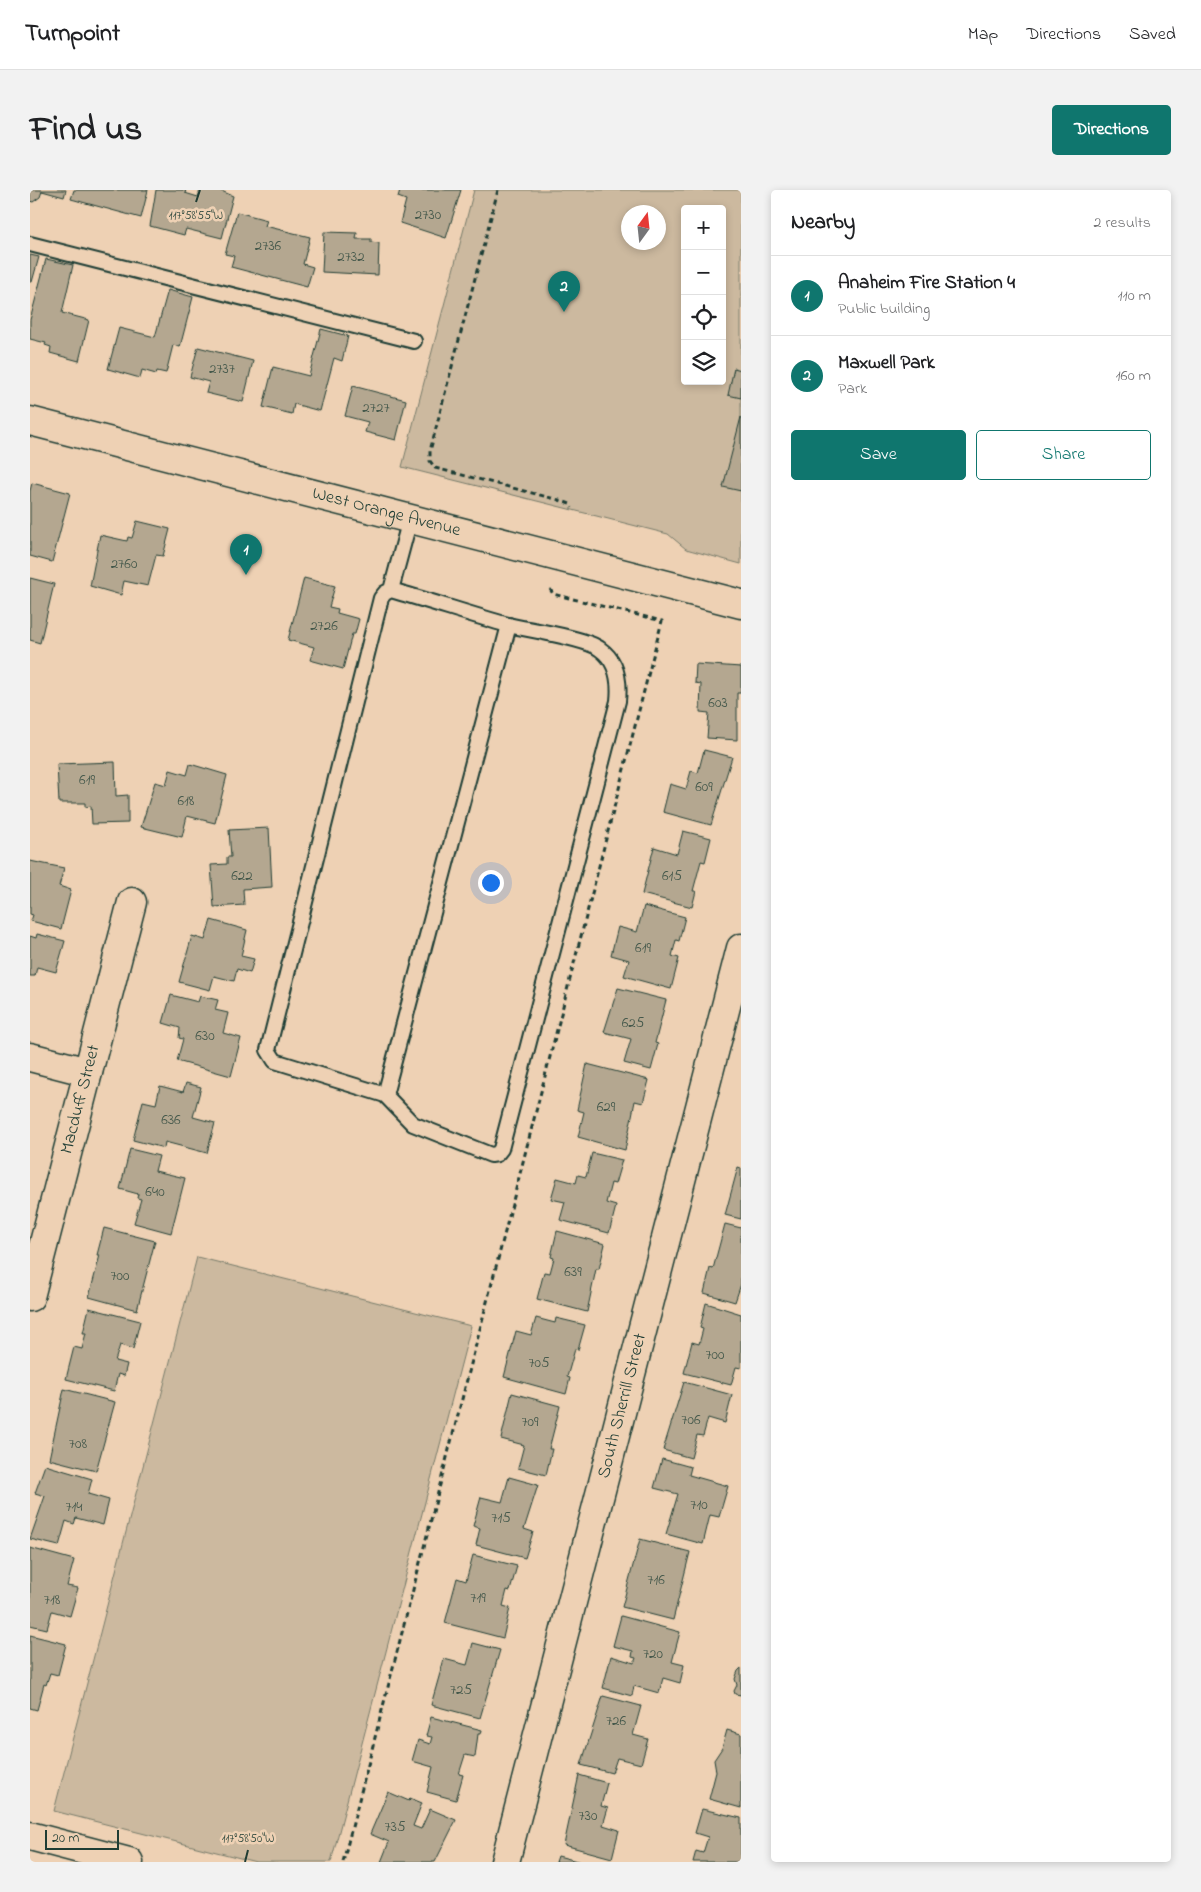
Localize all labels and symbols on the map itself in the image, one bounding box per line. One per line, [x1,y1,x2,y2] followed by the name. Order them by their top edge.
[415,204,442,226] house number: 2730
[621,205,666,250] north arrow
[169,207,223,225] text: 117°58'55"W
[255,235,282,257] house number: 2736
[337,246,365,268] house number: 2732
[548,271,580,312] pin: 2
[209,358,235,380] house number: 2737
[362,397,390,419] house number: 2727
[309,481,464,545] street label: West Orange Avenue
[230,534,262,575] pin: 1
[111,553,138,575] house number: 2760
[310,615,338,637] house number: 2726
[708,692,728,714] house number: 603
[79,769,95,791] house number: 619
[695,776,713,798] house number: 609
[178,790,195,812] house number: 618
[231,865,253,887] house number: 622
[662,865,682,887] house number: 615
[478,870,504,896] your location
[635,937,651,959] house number: 619
[622,1012,645,1034] house number: 625
[195,1025,215,1047] house number: 630
[54,1042,108,1157] street label: Macduff Street
[597,1096,616,1118] house number: 629
[161,1109,181,1131] house number: 636
[145,1181,165,1203] house number: 640
[564,1261,582,1283] house number: 639
[110,1265,130,1287] house number: 700
[592,1331,654,1481] street label: South Sherrill Street
[705,1344,725,1366] house number: 700
[528,1352,550,1374] house number: 705
[681,1409,701,1431] house number: 706
[521,1411,539,1433] house number: 709
[69,1433,88,1455] house number: 708
[690,1494,708,1516] house number: 710
[65,1496,83,1518] house number: 714
[491,1507,511,1529] house number: 715
[647,1569,665,1591] house number: 716
[470,1587,486,1609] house number: 719
[44,1589,61,1611] house number: 718
[643,1643,664,1665] house number: 720
[450,1679,473,1701] house number: 725
[606,1710,627,1732] house number: 726
[579,1805,598,1827] house number: 730
[385,1816,406,1838] house number: 735
[45,1827,119,1850] scale bar
[222,1830,274,1848] text: 117°58'50"W

